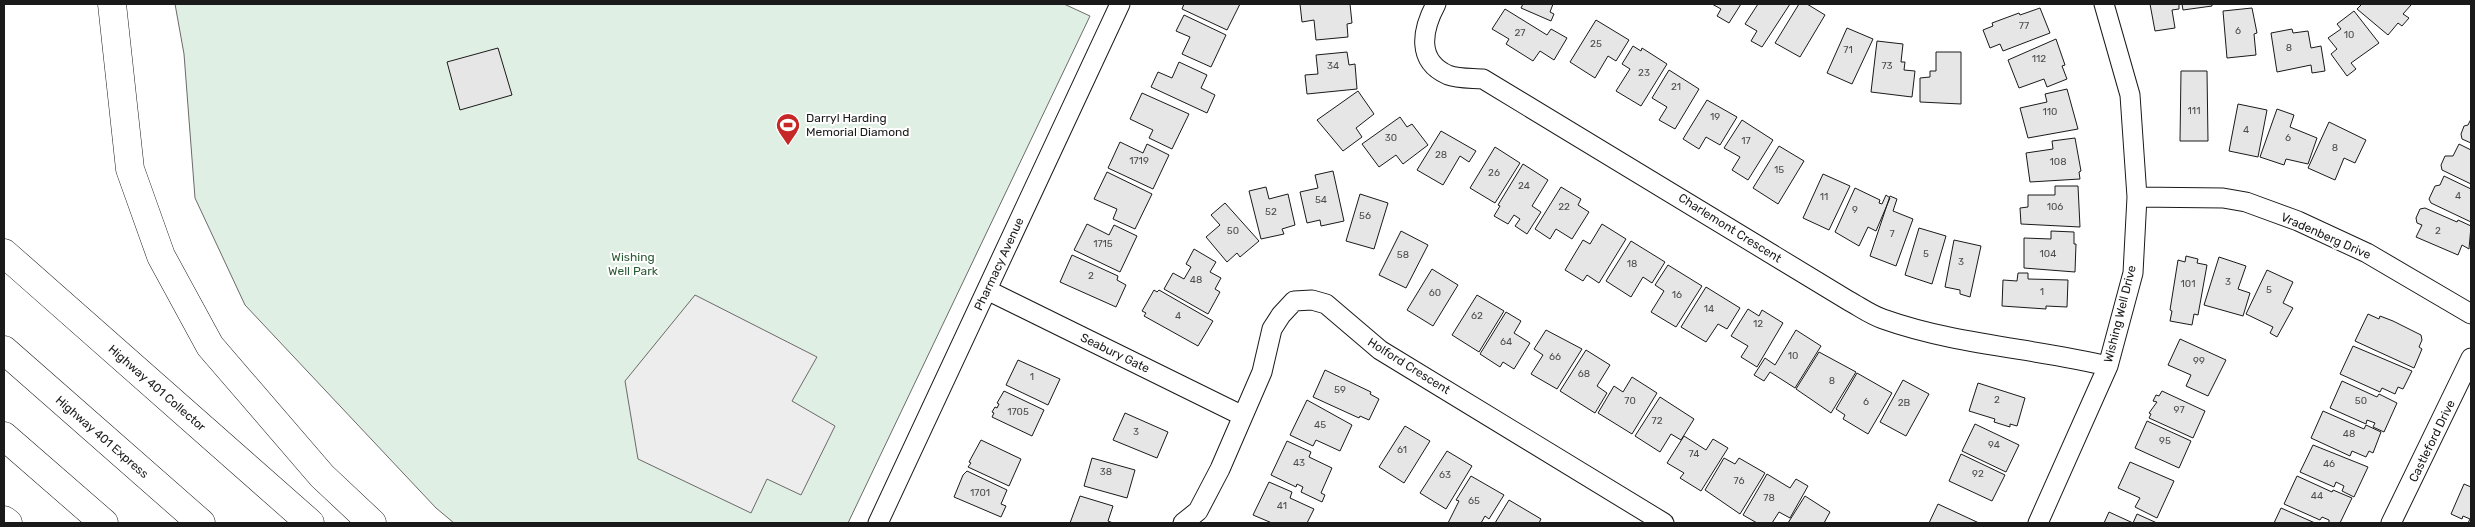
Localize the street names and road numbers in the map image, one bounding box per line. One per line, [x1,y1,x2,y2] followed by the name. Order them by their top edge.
[1676,191,1784,266] street label: Charlemont Crescent
[2279,210,2373,262] street label: Vradenberg Drive
[971,215,1027,313] street label: Pharmacy Avenue
[2101,264,2139,364] street label: Wishing Well Drive
[1078,330,1152,376] street label: Seabury Gate
[1365,335,1453,397] street label: Holford Crescent
[105,342,209,434] street label: Highway 401 Collector
[53,393,151,481] street label: Highway 401 Express
[2406,397,2458,484] street label: Castleford Drive

